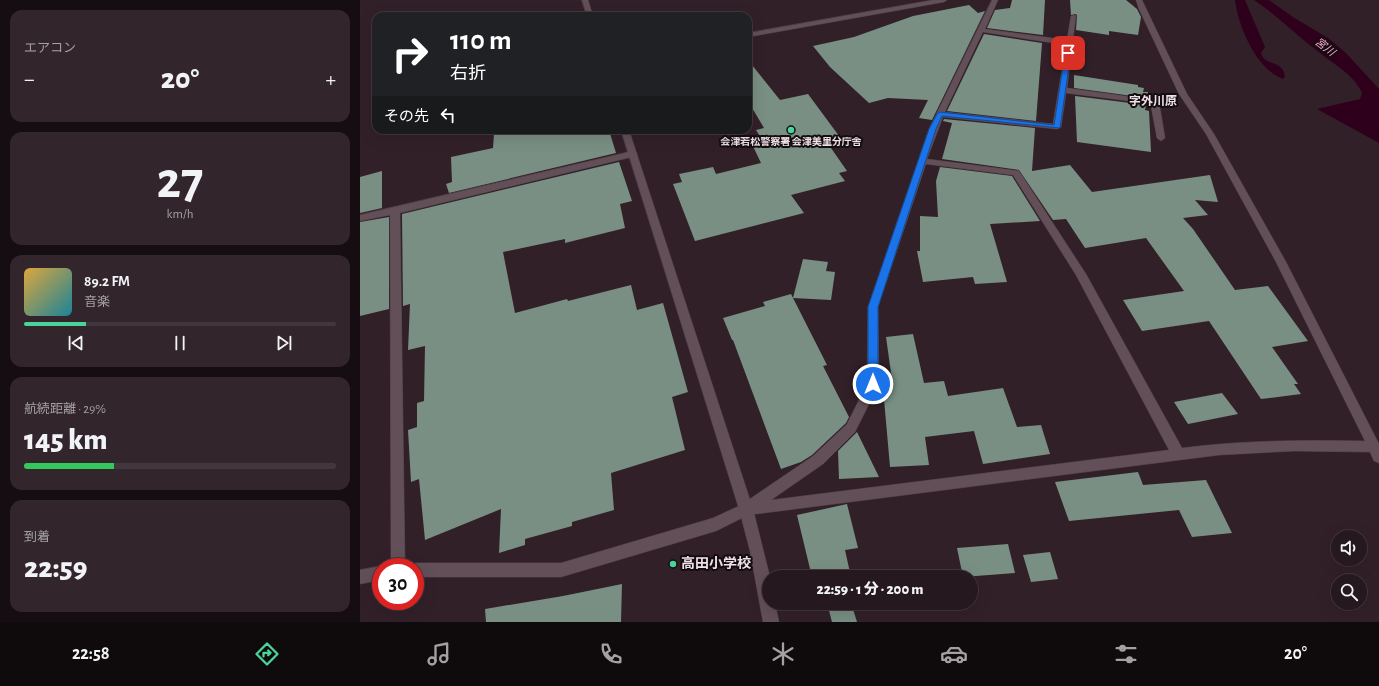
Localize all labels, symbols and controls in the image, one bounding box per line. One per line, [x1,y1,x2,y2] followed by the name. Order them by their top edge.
[450,27,512,55] text: 110 m
[384,28,436,80] icon: right
[1313,35,1338,59] water label: 宮川
[1051,36,1085,70] pin
[24,42,76,55] text: エアコン
[1057,42,1079,64] icon: arrive
[161,64,199,94] text: 20°
[450,65,486,83] text: 右折
[24,68,35,90] text: −
[325,68,336,90] text: +
[1129,94,1177,107] district label: 字外川原
[437,104,459,126] icon: left
[384,109,429,124] text: その先
[786,125,796,135] marker: 会津若松警察署 会津美里分庁舎
[720,136,862,147] place label: 会津若松警察署 会津美里分庁舎
[157,155,203,207] text: 27
[167,208,193,221] text: km/h
[84,274,130,289] text: 89.2 FM
[84,296,110,309] text: 音楽
[65,332,87,354] icon: previous
[169,332,191,354] icon: pause
[273,332,295,354] icon: next
[852,363,894,405] position arrow
[24,403,106,416] text: 航続距離 · 29%
[24,425,108,455] text: 145 km
[1331,530,1367,610] map controls
[1331,530,1367,566] button: sound
[24,531,50,544] text: 到着
[24,553,87,583] text: 22:59
[681,556,751,571] place label: 高田小学校
[372,558,424,610] speed limit sign: 30
[668,559,678,569] marker: 高田小学校
[1331,574,1367,610] button: search
[817,582,923,597] text: 22:59 · 1 分 · 200 m
[253,640,281,668] icon: directions
[425,640,453,668] icon: music
[597,640,625,668] icon: phone
[769,640,797,668] icon: climate
[940,640,968,668] icon: car
[1112,640,1140,668] icon: filters
[72,645,110,663] text: 22:58
[1284,645,1307,663] text: 20°

